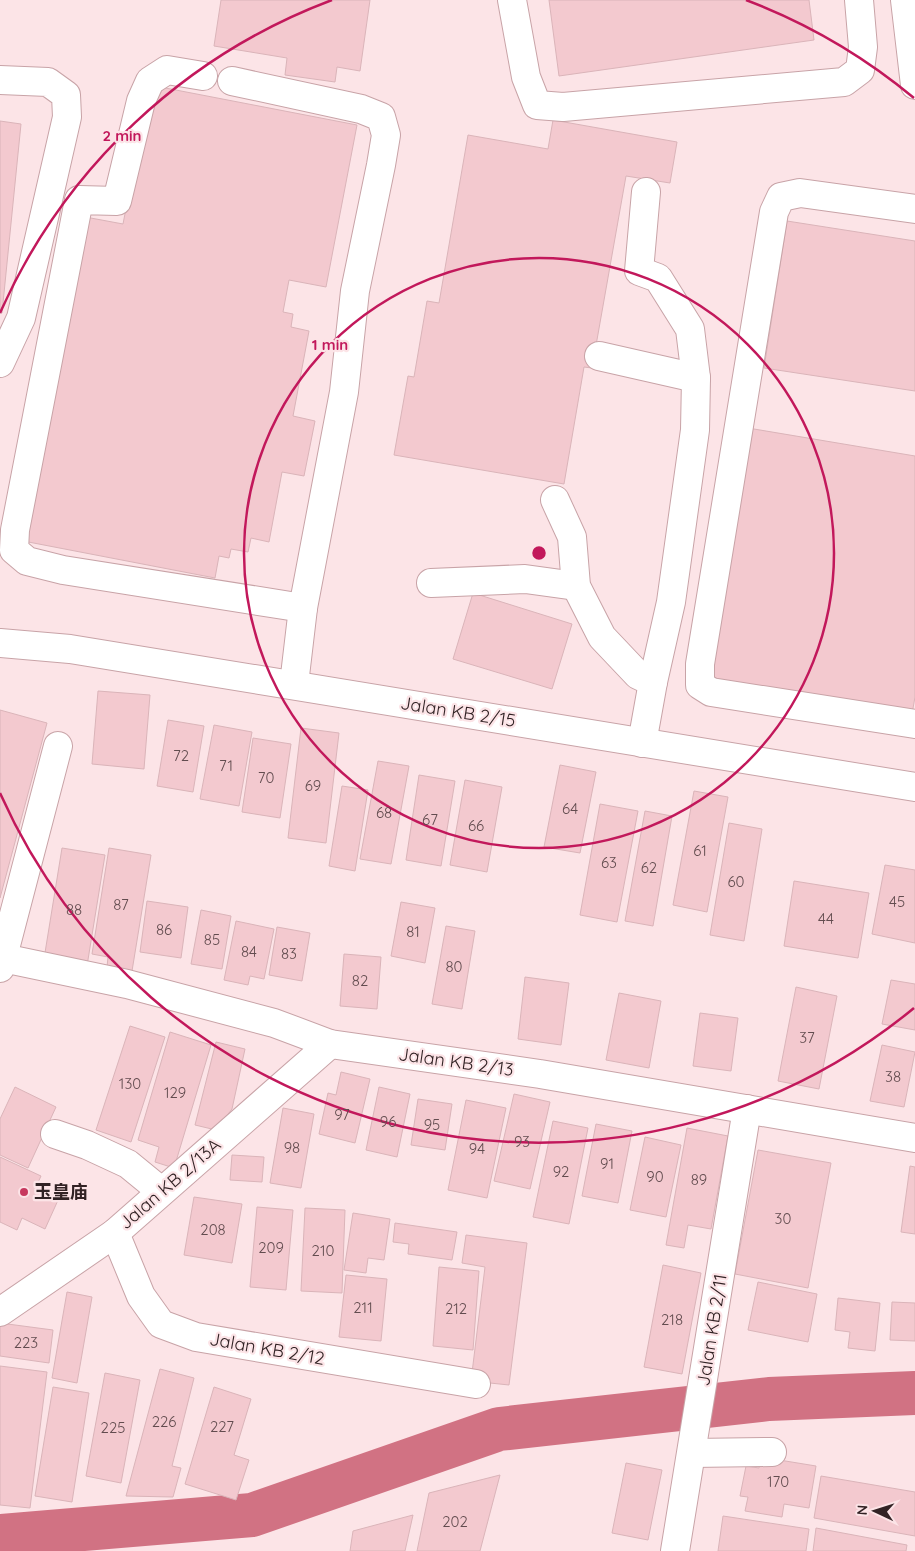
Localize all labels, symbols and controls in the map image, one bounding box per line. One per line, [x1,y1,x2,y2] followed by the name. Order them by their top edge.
[102,126,142,145] text: 2 min
[312,335,348,354] text: 1 min
[530,544,548,562] centre of rings
[399,691,517,732] street label: Jalan KB 2/15
[173,746,189,765] house number: 72
[219,756,233,775] house number: 71
[258,768,274,787] house number: 70
[305,776,321,795] house number: 69
[562,799,578,818] house number: 64
[376,803,392,822] house number: 68
[422,810,438,829] house number: 67
[468,816,484,835] house number: 66
[693,841,707,860] house number: 61
[601,853,617,872] house number: 63
[641,858,657,877] house number: 62
[728,872,745,891] house number: 60
[889,892,905,911] house number: 45
[113,895,129,914] house number: 87
[66,900,82,919] house number: 88
[818,909,834,928] house number: 44
[156,920,172,939] house number: 86
[406,922,420,941] house number: 81
[204,930,220,949] house number: 85
[241,942,257,961] house number: 84
[281,944,297,963] house number: 83
[445,957,463,976] house number: 80
[352,971,368,990] house number: 82
[799,1028,815,1047] house number: 37
[397,1042,515,1081] street label: Jalan KB 2/13
[885,1067,901,1086] house number: 38
[119,1074,141,1093] house number: 130
[164,1083,186,1102] house number: 129
[334,1105,350,1124] house number: 97
[380,1112,396,1131] house number: 96
[424,1115,440,1134] house number: 95
[514,1132,530,1151] house number: 93
[114,1133,226,1234] street label: Jalan KB 2/13A
[284,1138,300,1157] house number: 98
[469,1139,485,1158] house number: 94
[600,1154,614,1173] house number: 91
[553,1162,569,1181] house number: 92
[646,1167,664,1186] house number: 90
[691,1170,707,1189] house number: 89
[34,1180,88,1203] place label: 玉皇庙
[18,1186,30,1198] marker: 玉皇庙
[775,1209,791,1228] house number: 30
[200,1220,226,1239] house number: 208
[258,1238,284,1257] house number: 209
[312,1241,334,1260] house number: 210
[691,1272,732,1388] street label: Jalan KB 2/11
[353,1298,373,1317] house number: 211
[445,1299,467,1318] house number: 212
[661,1310,683,1329] house number: 218
[208,1327,326,1370] street label: Jalan KB 2/12
[14,1333,38,1352] house number: 223
[152,1412,176,1431] house number: 226
[210,1417,234,1436] house number: 227
[101,1418,125,1437] house number: 225
[767,1472,789,1491] house number: 170
[850,1486,900,1536] north arrow
[853,1504,871,1516] text: N
[442,1512,468,1531] house number: 202

